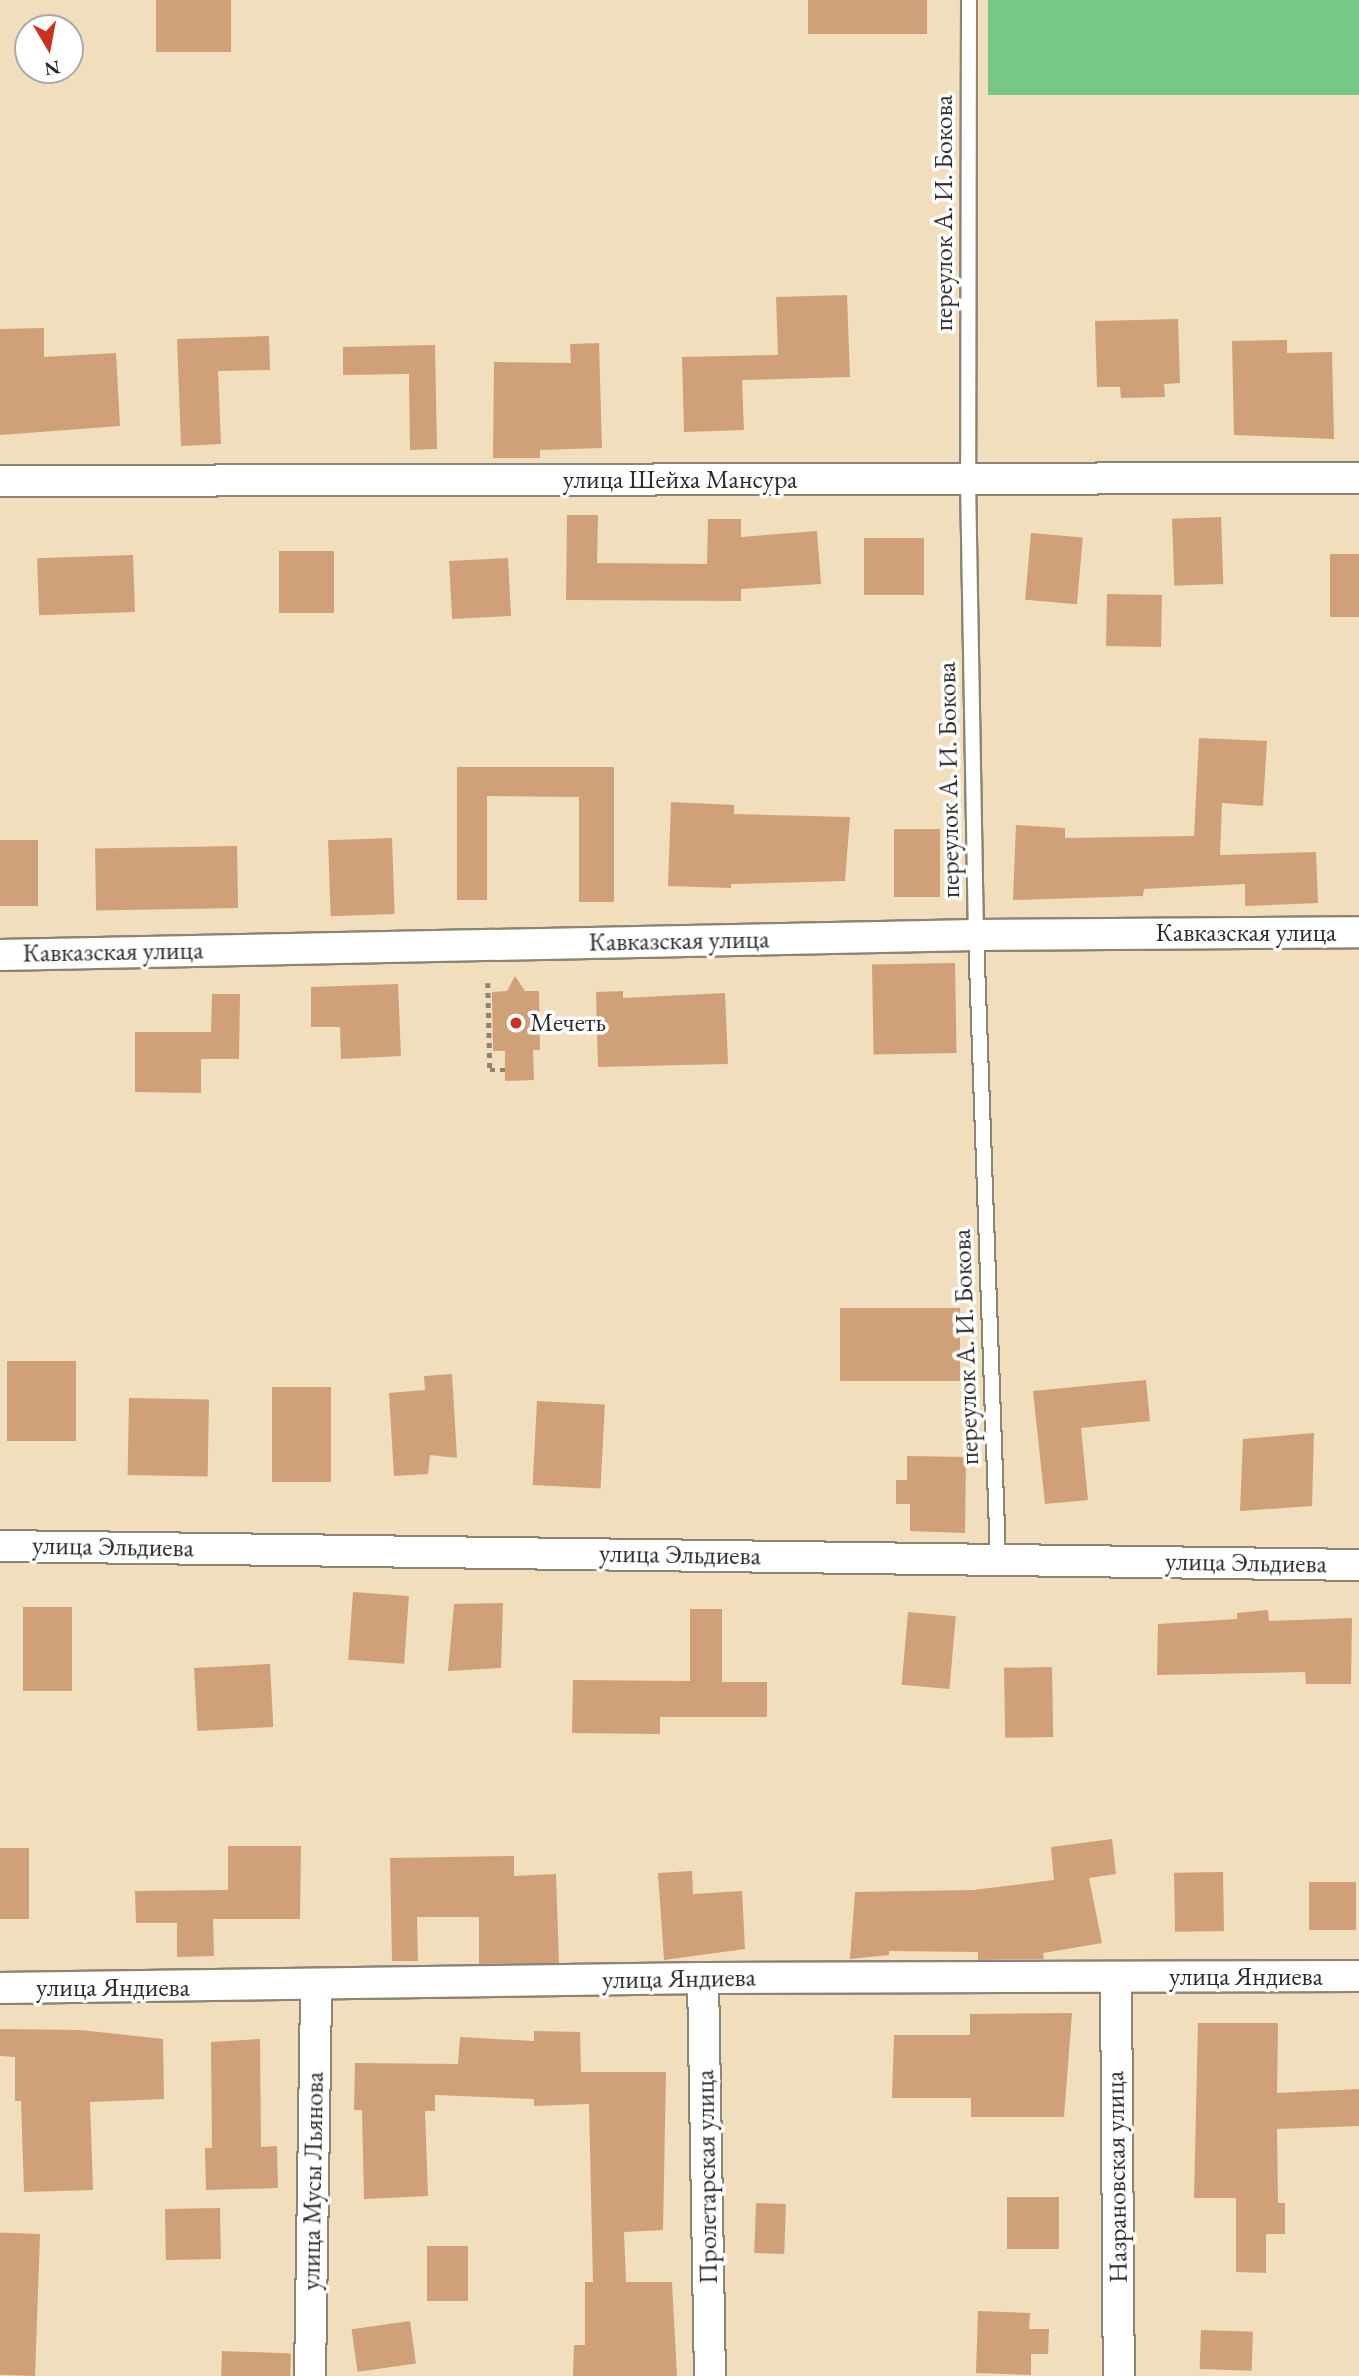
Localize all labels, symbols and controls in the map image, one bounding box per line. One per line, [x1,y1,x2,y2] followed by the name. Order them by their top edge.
[14,14,84,84] north arrow
[43,55,62,82] text: N
[928,95,960,331] street label: переулок А. И. Бокова
[563,464,797,496] street label: улица Шейха Мансура
[931,662,967,898] street label: переулок А. И. Бокова
[1156,917,1336,949] street label: Кавказская улица
[588,924,770,958] street label: Кавказская улица
[22,935,204,969] street label: Кавказская улица
[530,1007,606,1039] place label: Мечеть
[508,1015,524,1031] marker: Мечеть
[946,1228,986,1466] street label: переулок А. И. Бокова
[32,1530,194,1564] street label: улица Эльдиева
[599,1538,761,1572] street label: улица Эльдиева
[1165,1546,1327,1580] street label: улица Эльдиева
[1169,1961,1323,1993] street label: улица Яндиева
[602,1962,756,1996] street label: улица Яндиева
[36,1972,190,2004] street label: улица Яндиева
[690,2069,724,2285] street label: Пролетарская улица
[295,2071,331,2291] street label: улица Мусы Льянова
[1100,2071,1134,2283] street label: Назрановская улица

